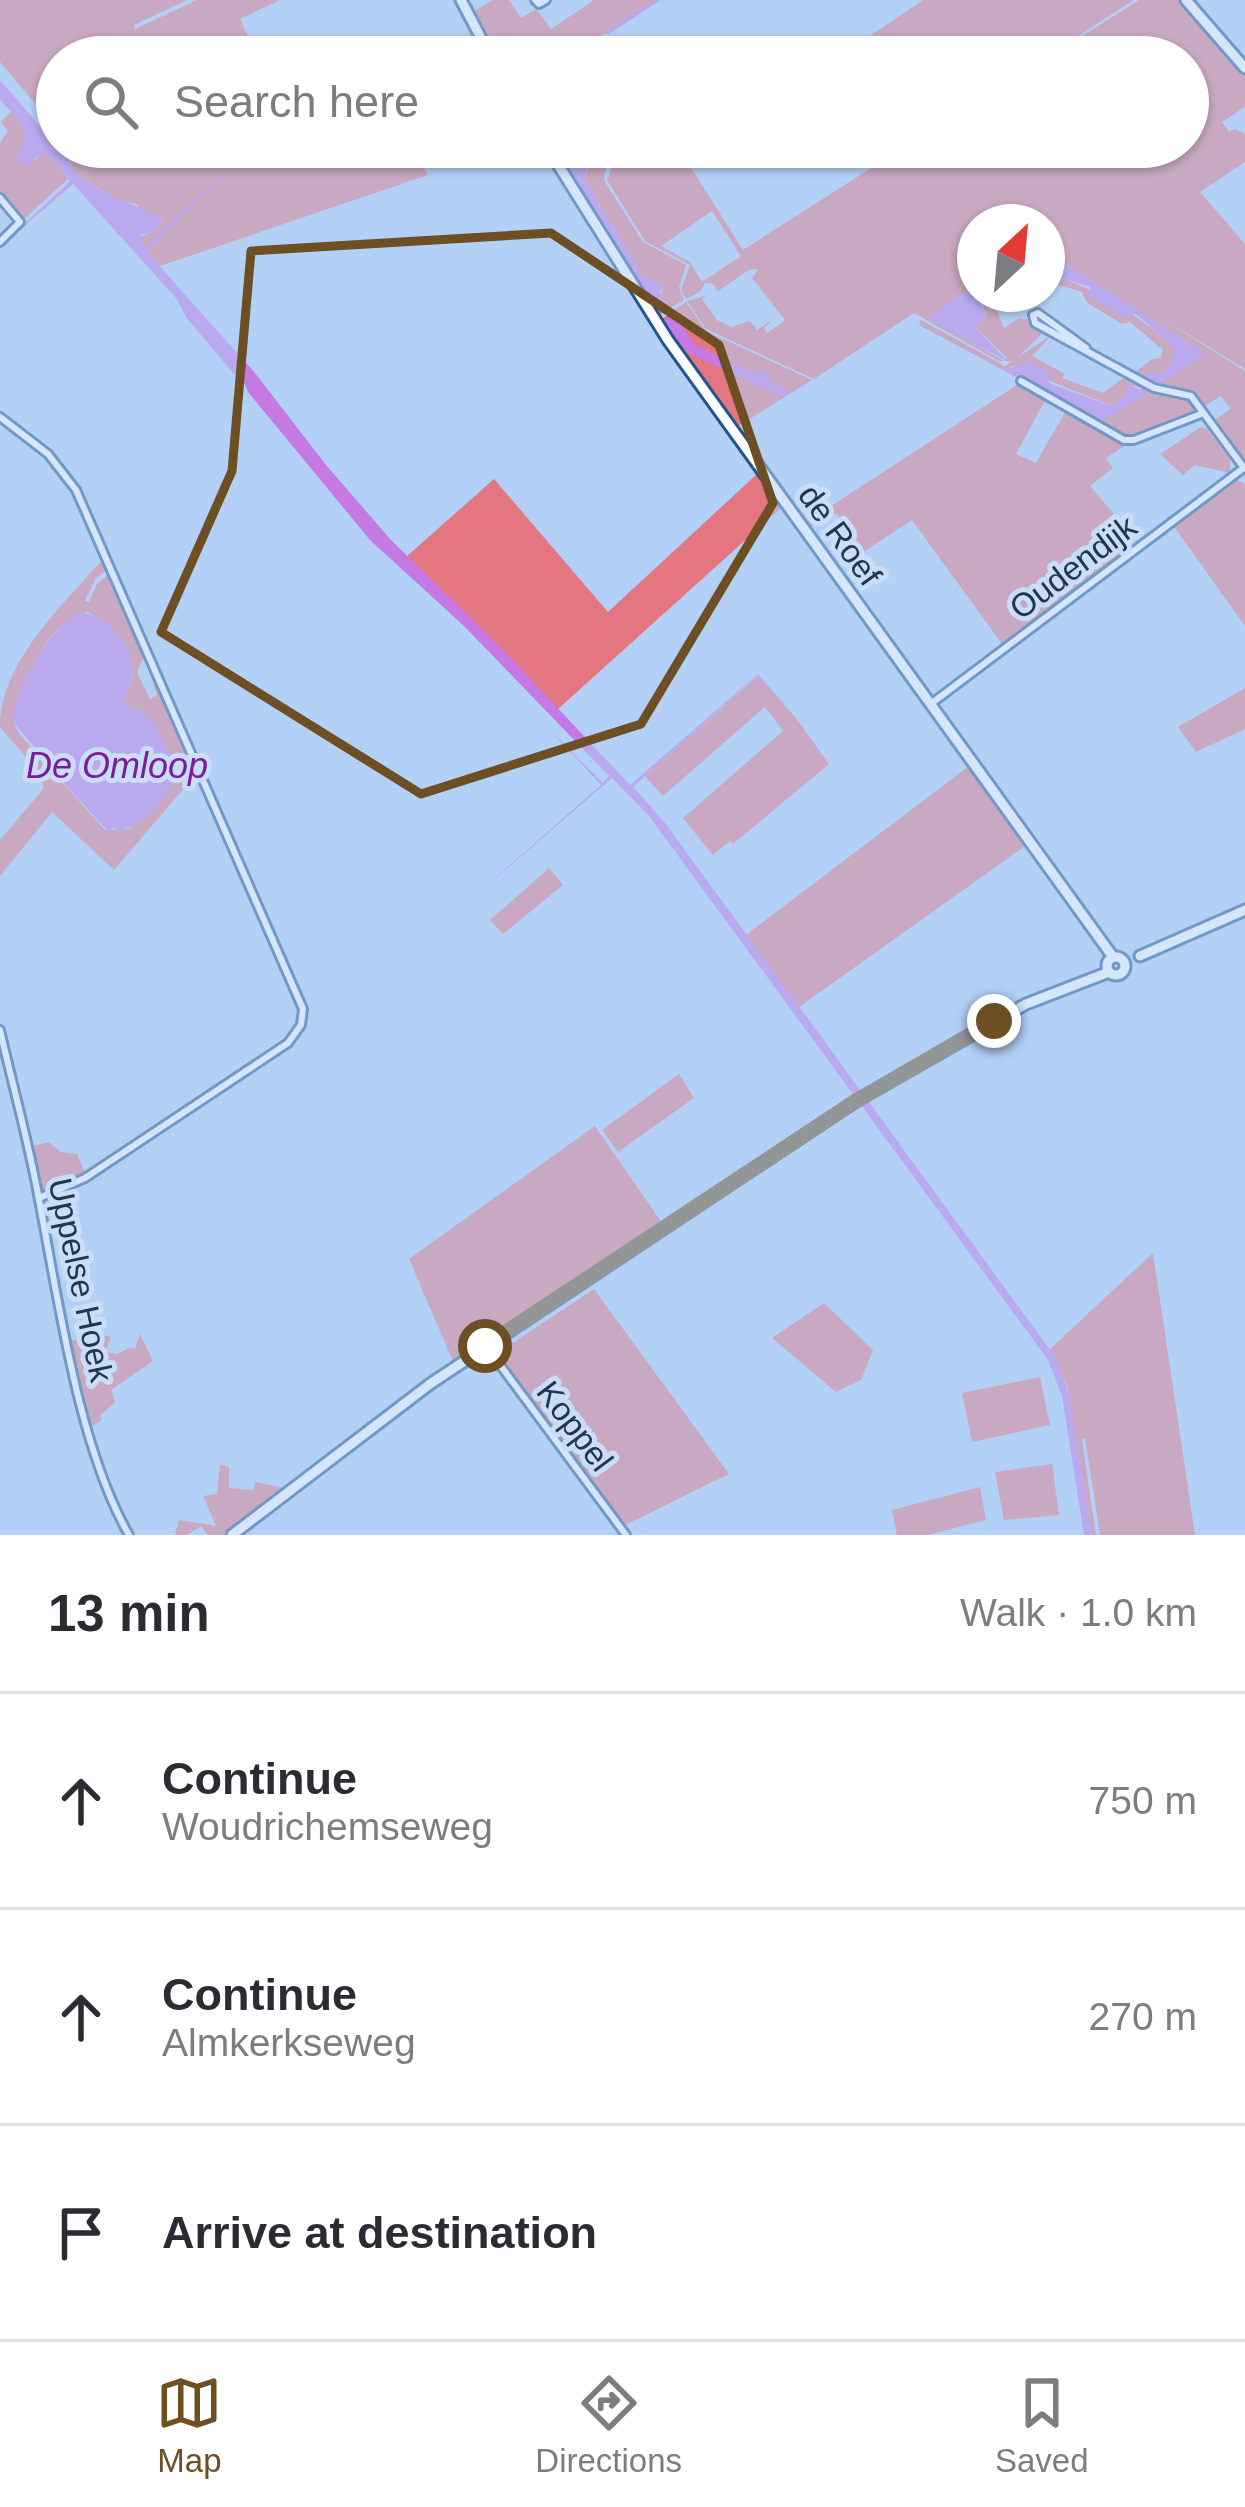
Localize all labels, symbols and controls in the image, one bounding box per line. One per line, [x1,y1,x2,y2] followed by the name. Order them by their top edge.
[36,36,1209,168] search box
[78,69,144,135] icon: search
[174,76,419,127] text: Search here
[957,204,1065,312] north arrow
[791,477,889,593] street label: de Roef
[1003,507,1144,626] street label: Oudendijk
[26,745,208,786] water label: De Omloop
[967,994,1021,1048] route end
[41,1175,121,1386] street label: Uppelse Hoek
[458,1319,512,1373] route start
[529,1374,621,1478] street label: Koppel
[48,1585,210,1642] text: 13 min
[960,1591,1197,1634] text: Walk · 1.0 km
[162,1753,357,1804] text: Continue
[48,1768,114,1834] icon: ahead
[1089,1779,1197,1822] text: 750 m
[162,1805,493,1848] text: Woudrichemseweg
[162,1969,357,2020] text: Continue
[48,1984,114,2050] icon: ahead
[1089,1995,1197,2038] text: 270 m
[162,2021,416,2064] text: Almkerkseweg
[48,2200,114,2266] icon: arrive
[162,2207,597,2258] text: Arrive at destination
[156,2370,222,2480] tab: Map
[535,2370,682,2480] tab: Directions
[995,2370,1089,2480] tab: Saved

